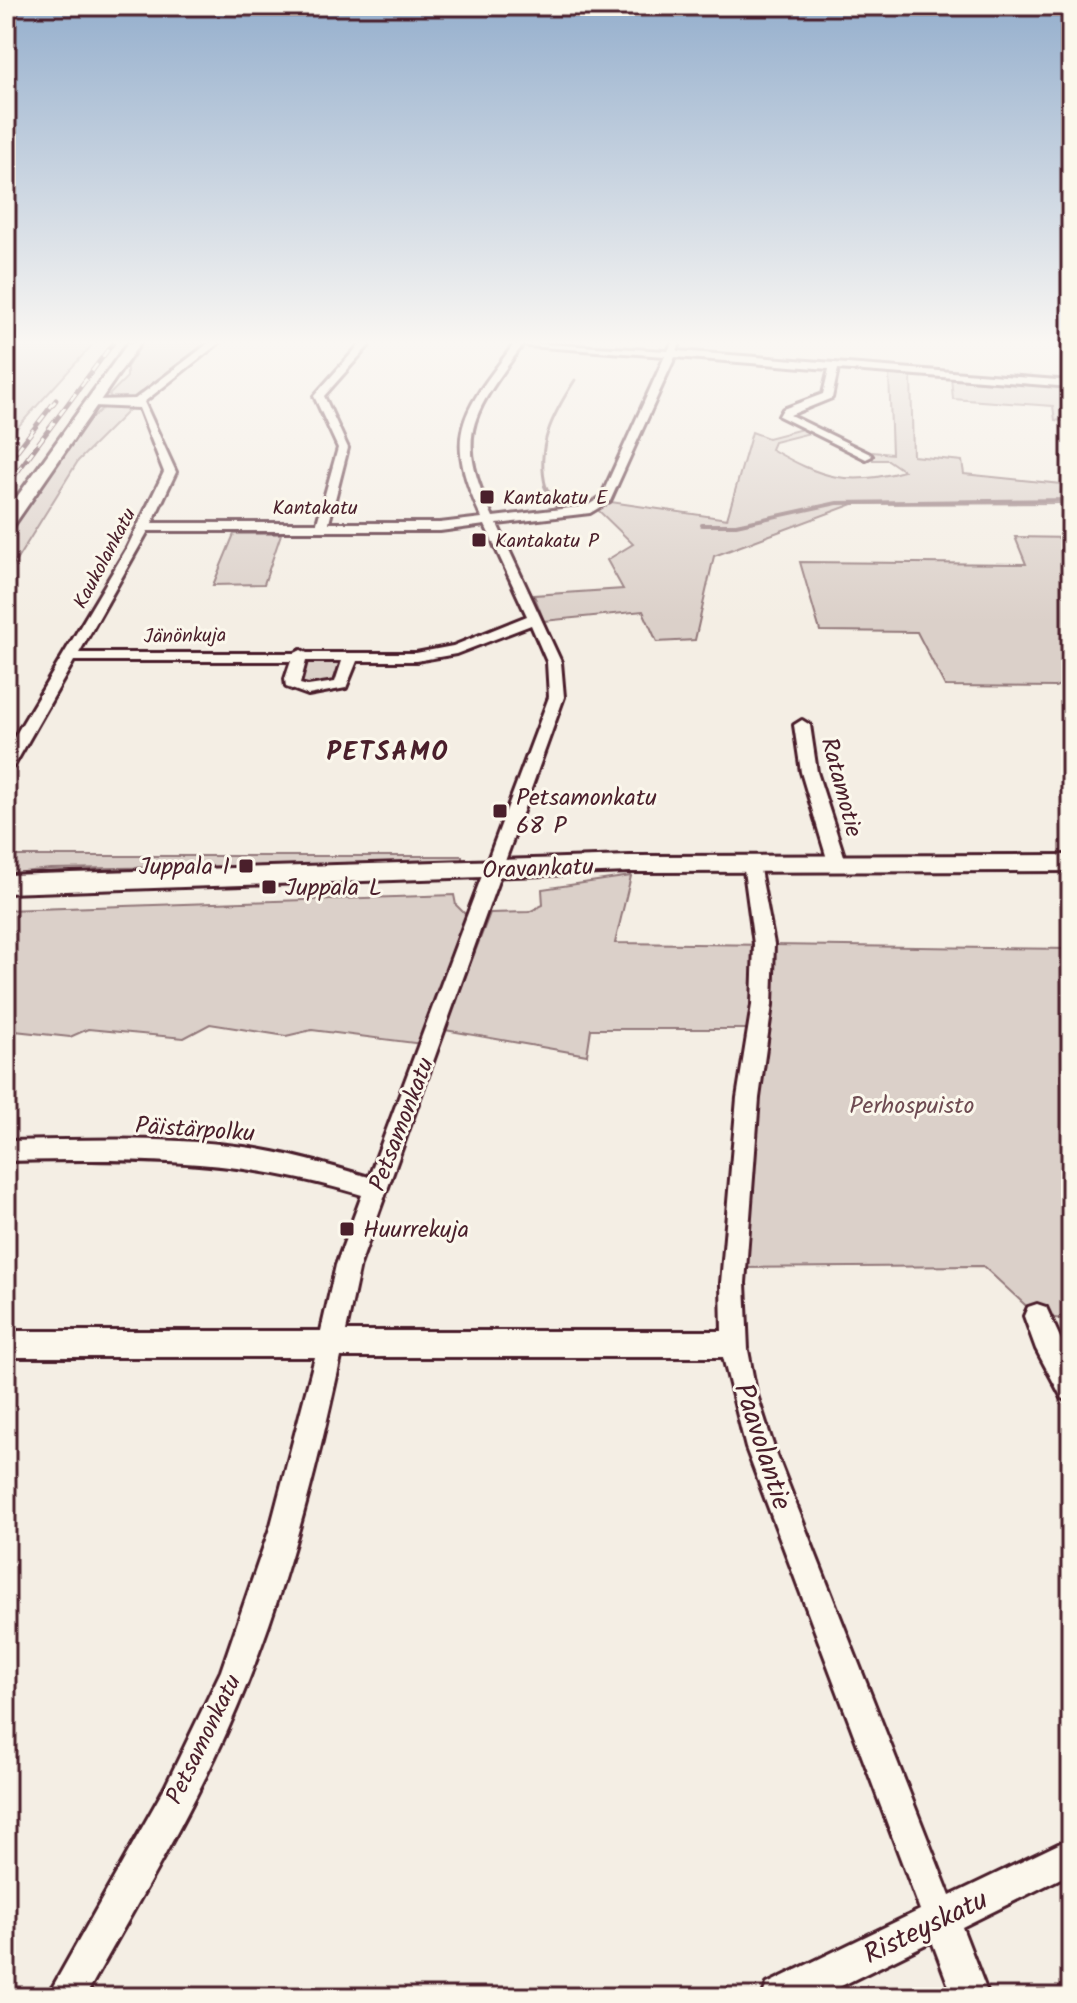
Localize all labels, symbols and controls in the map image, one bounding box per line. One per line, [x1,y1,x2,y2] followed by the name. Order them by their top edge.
[503,483,609,515] place label: Kantakatu E
[478,488,496,506] marker: Kantakatu E
[272,493,358,525] street label: Kantakatu
[66,502,146,615] street label: Kaukolankatu
[495,526,600,558] place label: Kantakatu P
[470,531,488,549] marker: Kantakatu P
[143,620,227,654] street label: Jänönkuja
[326,732,450,774] district label: PETSAMO
[809,733,873,842] street label: Ratamotie
[516,779,657,846] place label: Petsamonkatu 68 P
[491,802,509,820] marker: Petsamonkatu 68 P
[139,848,230,887] place label: Juppala I
[482,848,595,891] street label: Oravankatu
[237,857,255,875] marker: Juppala I
[285,869,382,908] place label: Juppala L
[260,878,278,896] marker: Juppala L
[359,1051,446,1197] street label: Petsamonkatu
[850,1087,975,1126] park label: Perhospuisto
[134,1107,256,1154] street label: Päistärpolku
[363,1211,469,1250] place label: Huurrekuja
[338,1220,356,1238] marker: Huurrekuja
[720,1378,803,1516] street label: Paavolantie
[156,1667,253,1811] street label: Petsamonkatu
[856,1879,996,1978] street label: Risteyskatu

